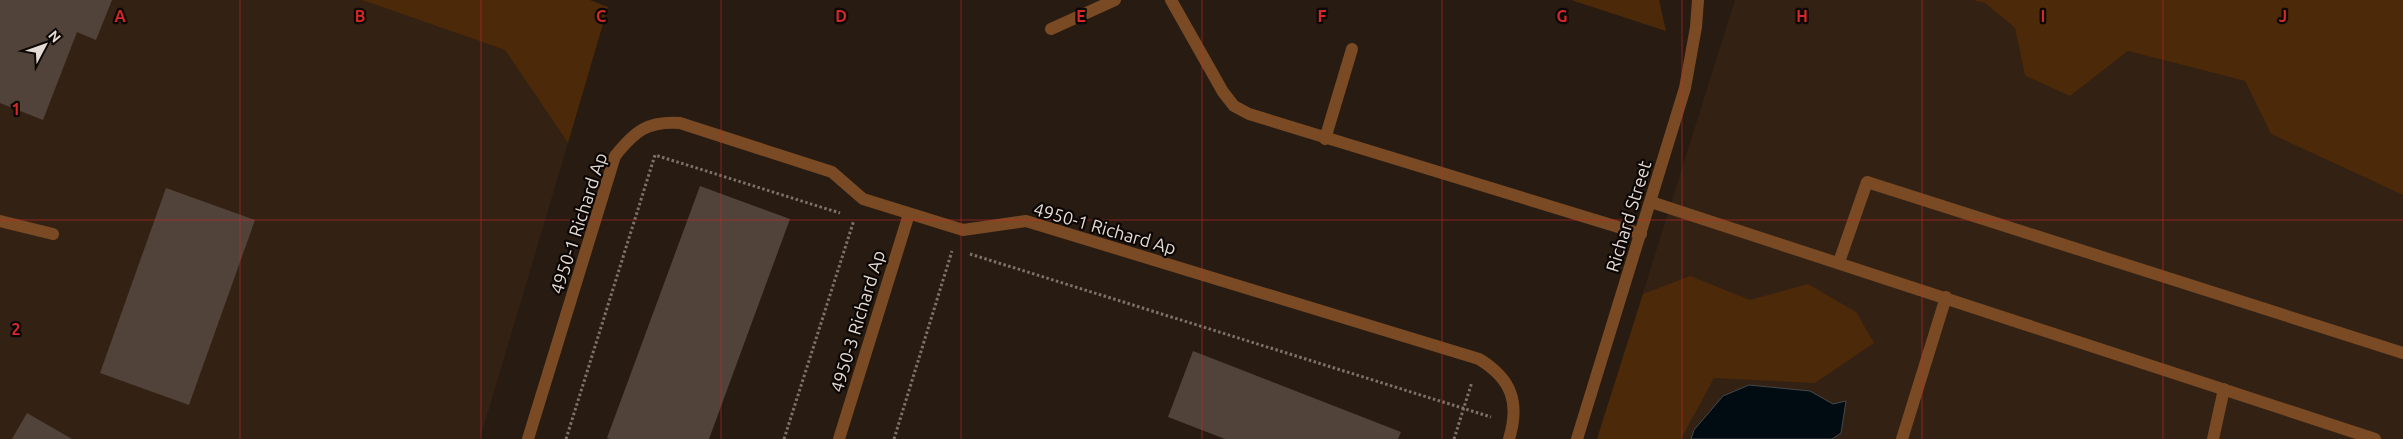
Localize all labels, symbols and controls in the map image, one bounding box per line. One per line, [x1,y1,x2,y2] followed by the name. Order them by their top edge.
[114,7,126,25] text: A
[355,7,365,25] text: B
[596,7,606,25] text: C
[835,7,847,25] text: D
[1076,7,1086,25] text: E
[1318,7,1327,25] text: F
[1556,7,1568,25] text: G
[1796,7,1808,25] text: H
[2041,7,2045,25] text: I
[2279,7,2287,25] text: J
[20,20,70,70] north arrow
[45,27,64,46] text: N
[11,100,21,118] text: 1
[546,150,610,296] street label: 4950-1 Richard Ap
[1602,158,1654,274] street label: Richard Street
[1031,198,1179,258] street label: 4950-1 Richard Ap
[826,248,888,394] street label: 4950-3 Richard Ap
[11,320,21,338] text: 2

